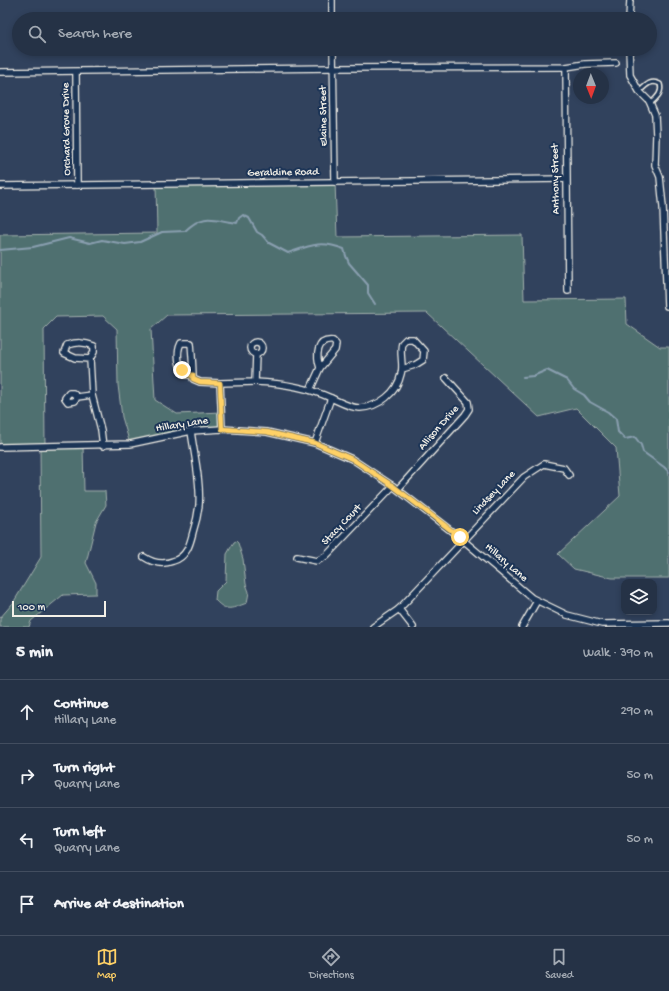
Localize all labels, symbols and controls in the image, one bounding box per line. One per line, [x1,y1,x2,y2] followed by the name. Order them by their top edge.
[12,12,657,56] search box
[26,23,48,45] icon: search
[58,25,132,43] text: Search here
[573,68,609,104] north arrow
[60,82,74,176] street label: Orchard Grove Drive
[317,84,331,146] street label: Elaine Street
[549,142,563,214] street label: Anthony Street
[247,166,320,180] street label: Geraldine Road
[173,361,191,379] route end
[416,403,462,453] street label: Allison Drive
[155,415,209,435] street label: Hillary Lane
[470,468,518,518] street label: Lindsey Lane
[319,501,366,548] street label: Stacy Court
[451,528,469,546] route start
[482,541,530,585] street label: Hillary Lane
[621,579,657,615] map controls
[621,579,657,615] button: layers
[12,599,106,618] scale bar
[18,602,45,614] text: 100 m
[16,643,53,663] text: 5 min
[583,646,653,661] text: Walk · 390 m
[54,695,108,713] text: Continue
[16,701,38,723] icon: ahead
[620,704,653,719] text: 290 m
[54,713,116,728] text: Hillary Lane
[54,759,114,777] text: Turn right
[16,765,38,787] icon: right
[626,768,653,783] text: 50 m
[54,777,120,792] text: Quarry Lane
[54,823,105,841] text: Turn left
[16,829,38,851] icon: left
[626,832,653,847] text: 50 m
[54,841,120,856] text: Quarry Lane
[16,893,38,915] icon: arrive
[54,895,184,913] text: Arrive at destination
[96,946,118,982] tab: Map
[309,946,354,982] tab: Directions
[545,946,573,982] tab: Saved

